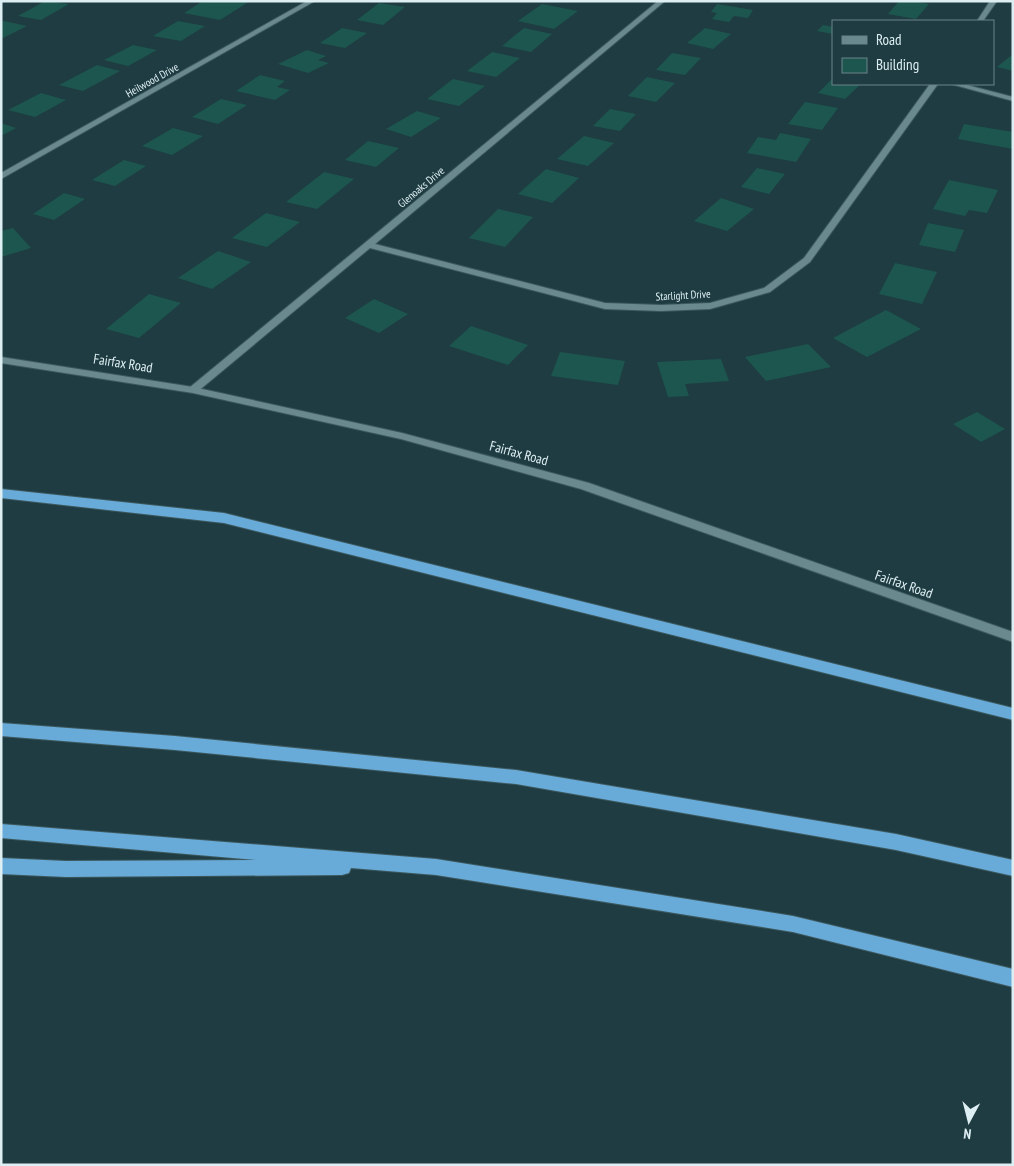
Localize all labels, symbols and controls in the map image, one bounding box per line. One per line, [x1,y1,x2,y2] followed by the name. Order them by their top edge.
[832,20,994,85] legend
[876,30,902,49] text: Road
[876,55,919,74] text: Building
[123,60,181,100] street label: Heilwood Drive
[395,163,448,211] street label: Glenoaks Drive
[655,287,711,303] street label: Starlight Drive
[92,349,154,377] street label: Fairfax Road
[488,437,550,469] street label: Fairfax Road
[873,566,935,602] street label: Fairfax Road
[944,1096,994,1146] north arrow
[963,1125,972,1143] text: N

